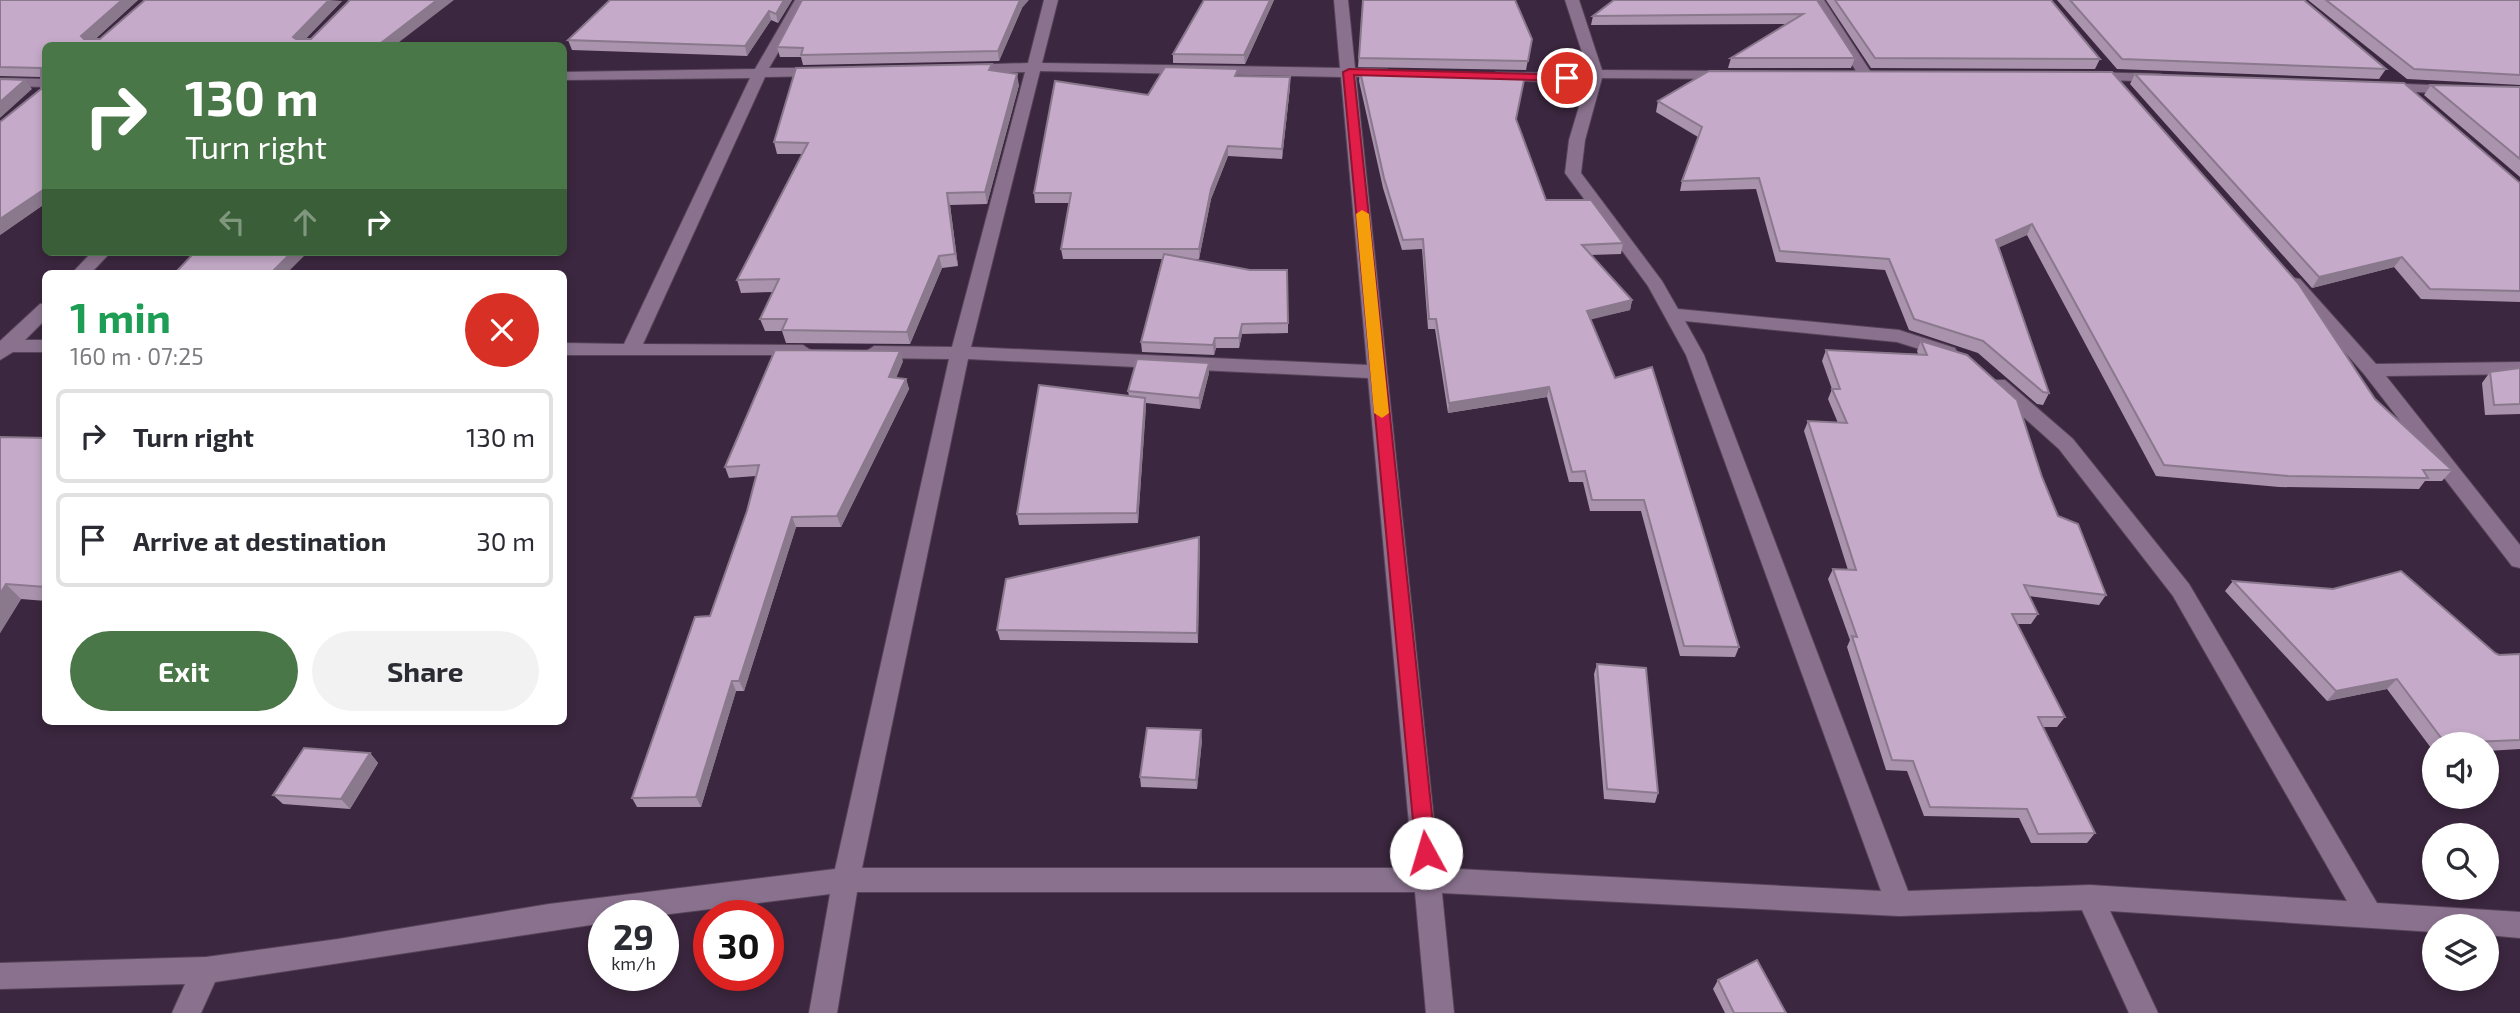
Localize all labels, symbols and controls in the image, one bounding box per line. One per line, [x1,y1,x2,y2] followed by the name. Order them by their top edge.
[1537,48,1597,108] pin
[1548,59,1586,97] icon: arrive
[185,67,319,126] text: 130 m
[70,70,161,161] icon: right
[185,127,327,165] text: Turn right
[213,203,251,241] icon: left
[286,203,324,241] icon: ahead
[359,203,397,241] icon: right
[70,291,171,341] text: 1 min
[465,293,539,367] button: close
[70,342,203,370] text: 160 m · 07:25
[74,417,112,455] icon: right
[133,421,254,452] text: Turn right
[466,421,535,452] text: 130 m
[74,521,112,559] icon: arrive
[133,525,386,556] text: Arrive at destination
[476,525,535,556] text: 30 m
[70,631,298,711] button: Exit
[312,631,539,711] button: Share
[2422,732,2499,991] map controls
[2422,732,2499,809] button: sound
[1389,816,1463,890] position arrow
[2422,823,2499,900] button: search
[693,900,784,991] speed limit sign: 30
[2422,914,2499,991] button: layers
[613,915,654,957] text: 29
[611,952,656,974] text: km/h

